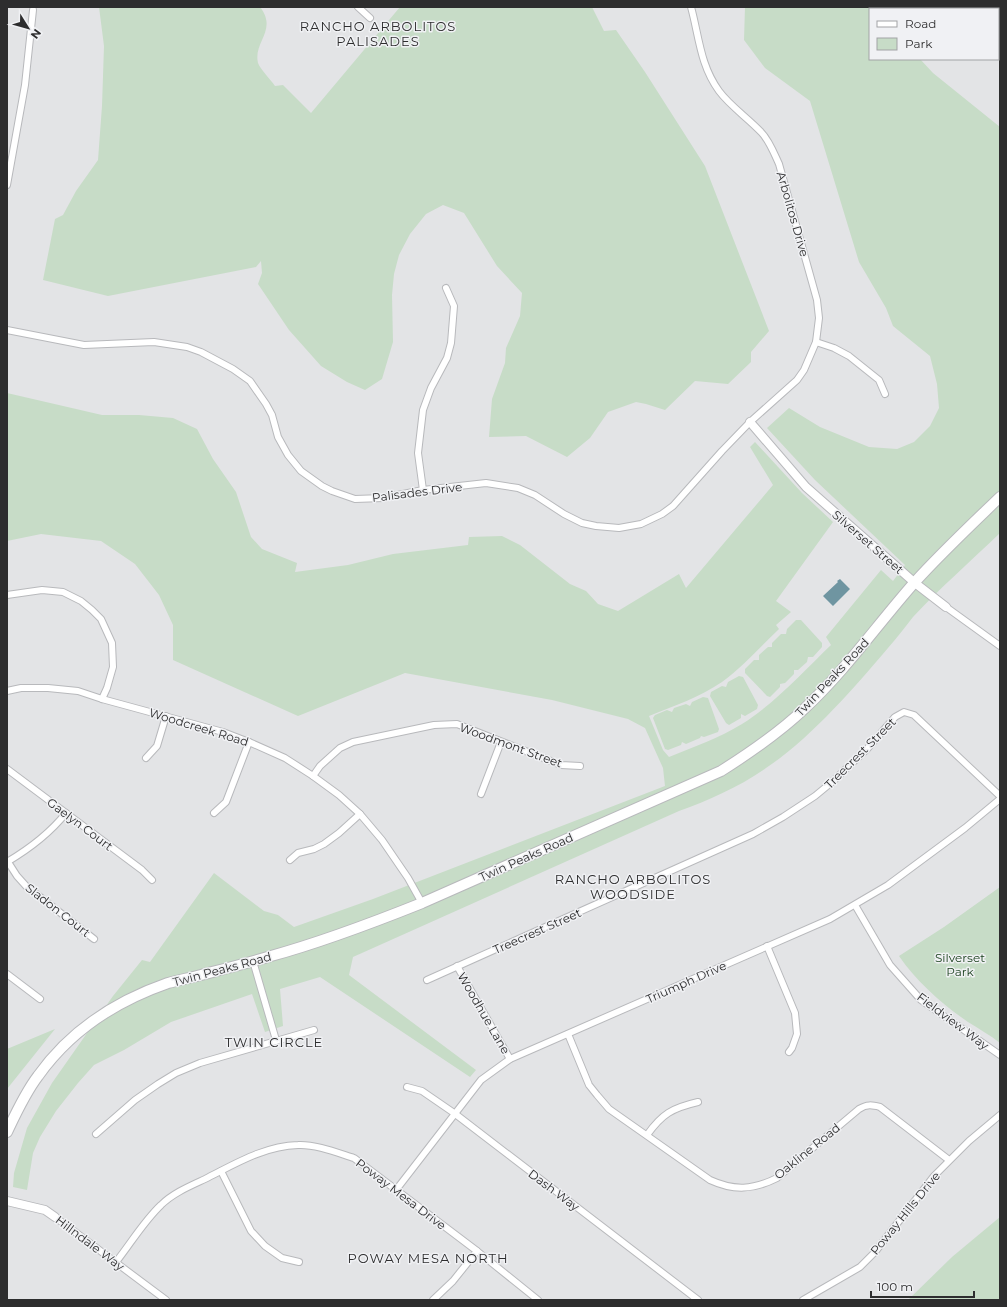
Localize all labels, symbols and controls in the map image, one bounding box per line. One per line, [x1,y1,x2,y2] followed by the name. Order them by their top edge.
[8,8,48,48] north arrow
[869,8,999,60] legend
[905,16,936,31] text: Road
[300,18,456,49] district label: RANCHO ARBOLITOS PALISADES
[28,26,44,42] text: N
[905,36,933,51] text: Park
[774,170,812,258] street label: Arbolitos Drive
[371,479,463,505] street label: Palisades Drive
[829,507,907,577] street label: Silverset Street
[792,635,872,719] street label: Twin Peaks Road
[147,705,251,749] street label: Woodcreek Road
[821,714,899,792] street label: Treecrest Street
[457,719,565,771] street label: Woodmont Street
[44,794,116,854] street label: Gaelyn Court
[477,830,575,884] street label: Twin Peaks Road
[555,871,711,902] district label: RANCHO ARBOLITOS WOODSIDE
[23,880,94,940] street label: Sladon Court
[491,905,583,957] street label: Treecrest Street
[171,949,273,989] street label: Twin Peaks Road
[935,950,985,979] park label: Silverset Park
[644,958,728,1006] street label: Triumph Drive
[455,969,513,1057] street label: Woodhue Lane
[914,989,992,1053] street label: Fieldview Way
[225,1034,323,1050] district label: TWIN CIRCLE
[771,1120,843,1182] street label: Oakline Road
[353,1155,449,1233] street label: Poway Mesa Drive
[525,1166,583,1214] street label: Dash Way
[867,1168,943,1258] street label: Poway Hills Drive
[53,1212,128,1274] street label: Hillndale Way
[348,1250,508,1266] district label: POWAY MESA NORTH
[871,1273,974,1299] scale bar
[877,1279,913,1294] text: 100 m

